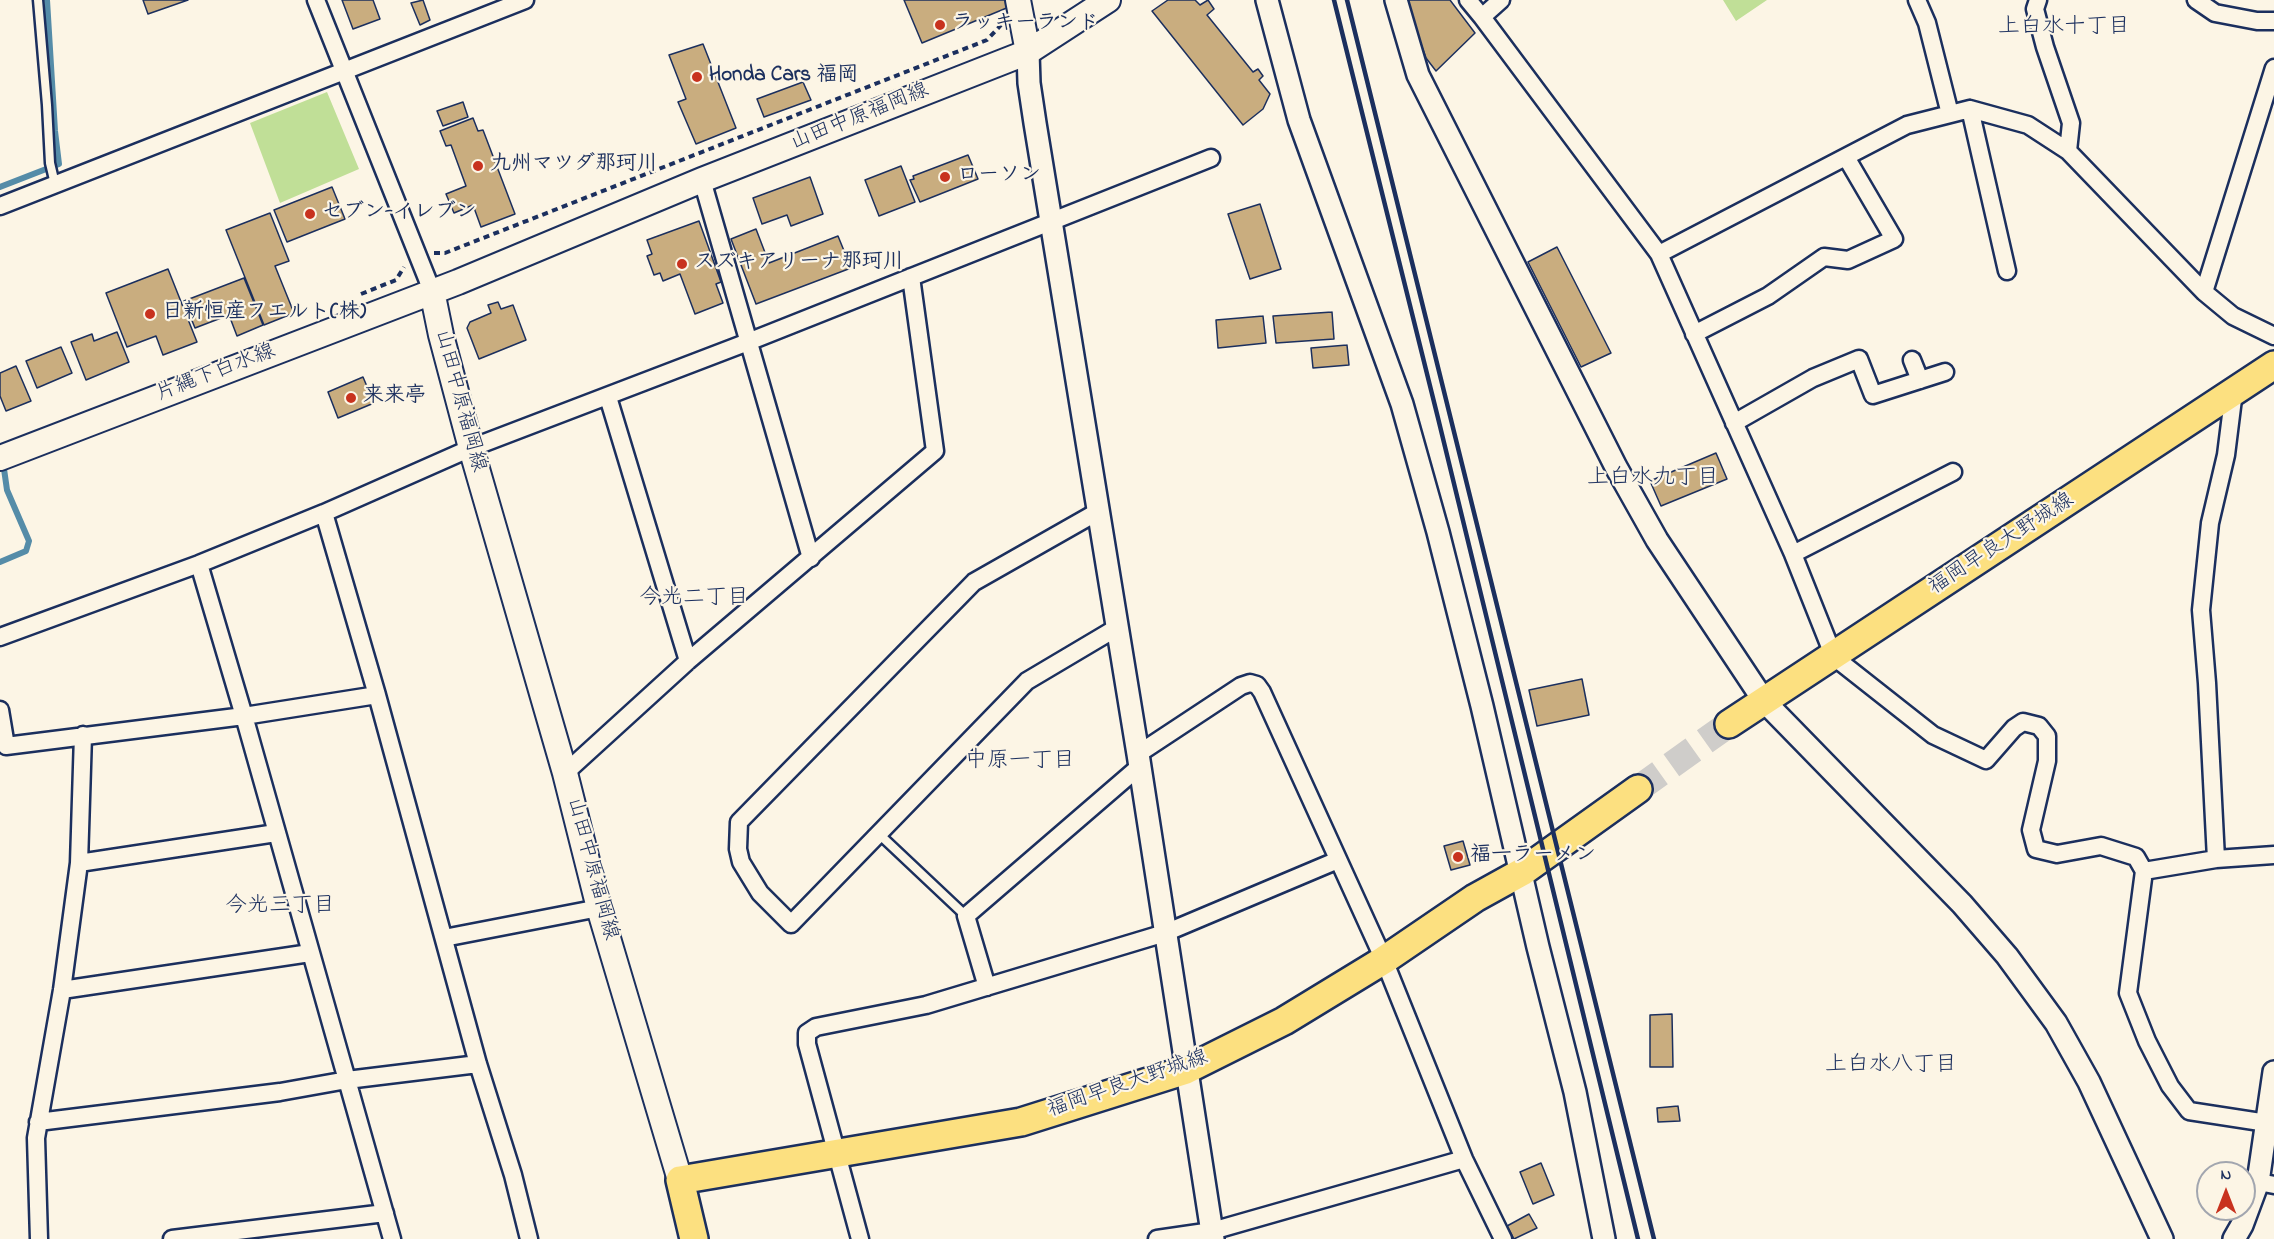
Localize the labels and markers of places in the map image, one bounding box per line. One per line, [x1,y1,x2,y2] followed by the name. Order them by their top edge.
[952,12,1099,38] place label: ラッキーランド
[933,18,947,32] marker: ラッキーランド
[709,64,858,90] place label: Honda Cars 福岡
[690,70,704,84] marker: Honda Cars 福岡
[490,153,658,179] place label: 九州マツダ那珂川
[471,159,485,173] marker: 九州マツダ那珂川
[957,164,1041,190] place label: ローソン
[938,170,952,184] marker: ローソン
[322,201,477,227] place label: セブン-イレブン
[303,207,317,221] marker: セブン-イレブン
[694,251,904,277] place label: スズキアリーナ那珂川
[675,257,689,271] marker: スズキアリーナ那珂川
[162,301,366,327] place label: 日新恒産フエルト(株)
[143,307,157,321] marker: 日新恒産フエルト(株)
[363,385,426,411] place label: 来来亭
[344,391,358,405] marker: 来来亭
[1470,844,1596,870] place label: 福一ラーメン
[1451,850,1465,864] marker: 福一ラーメン

